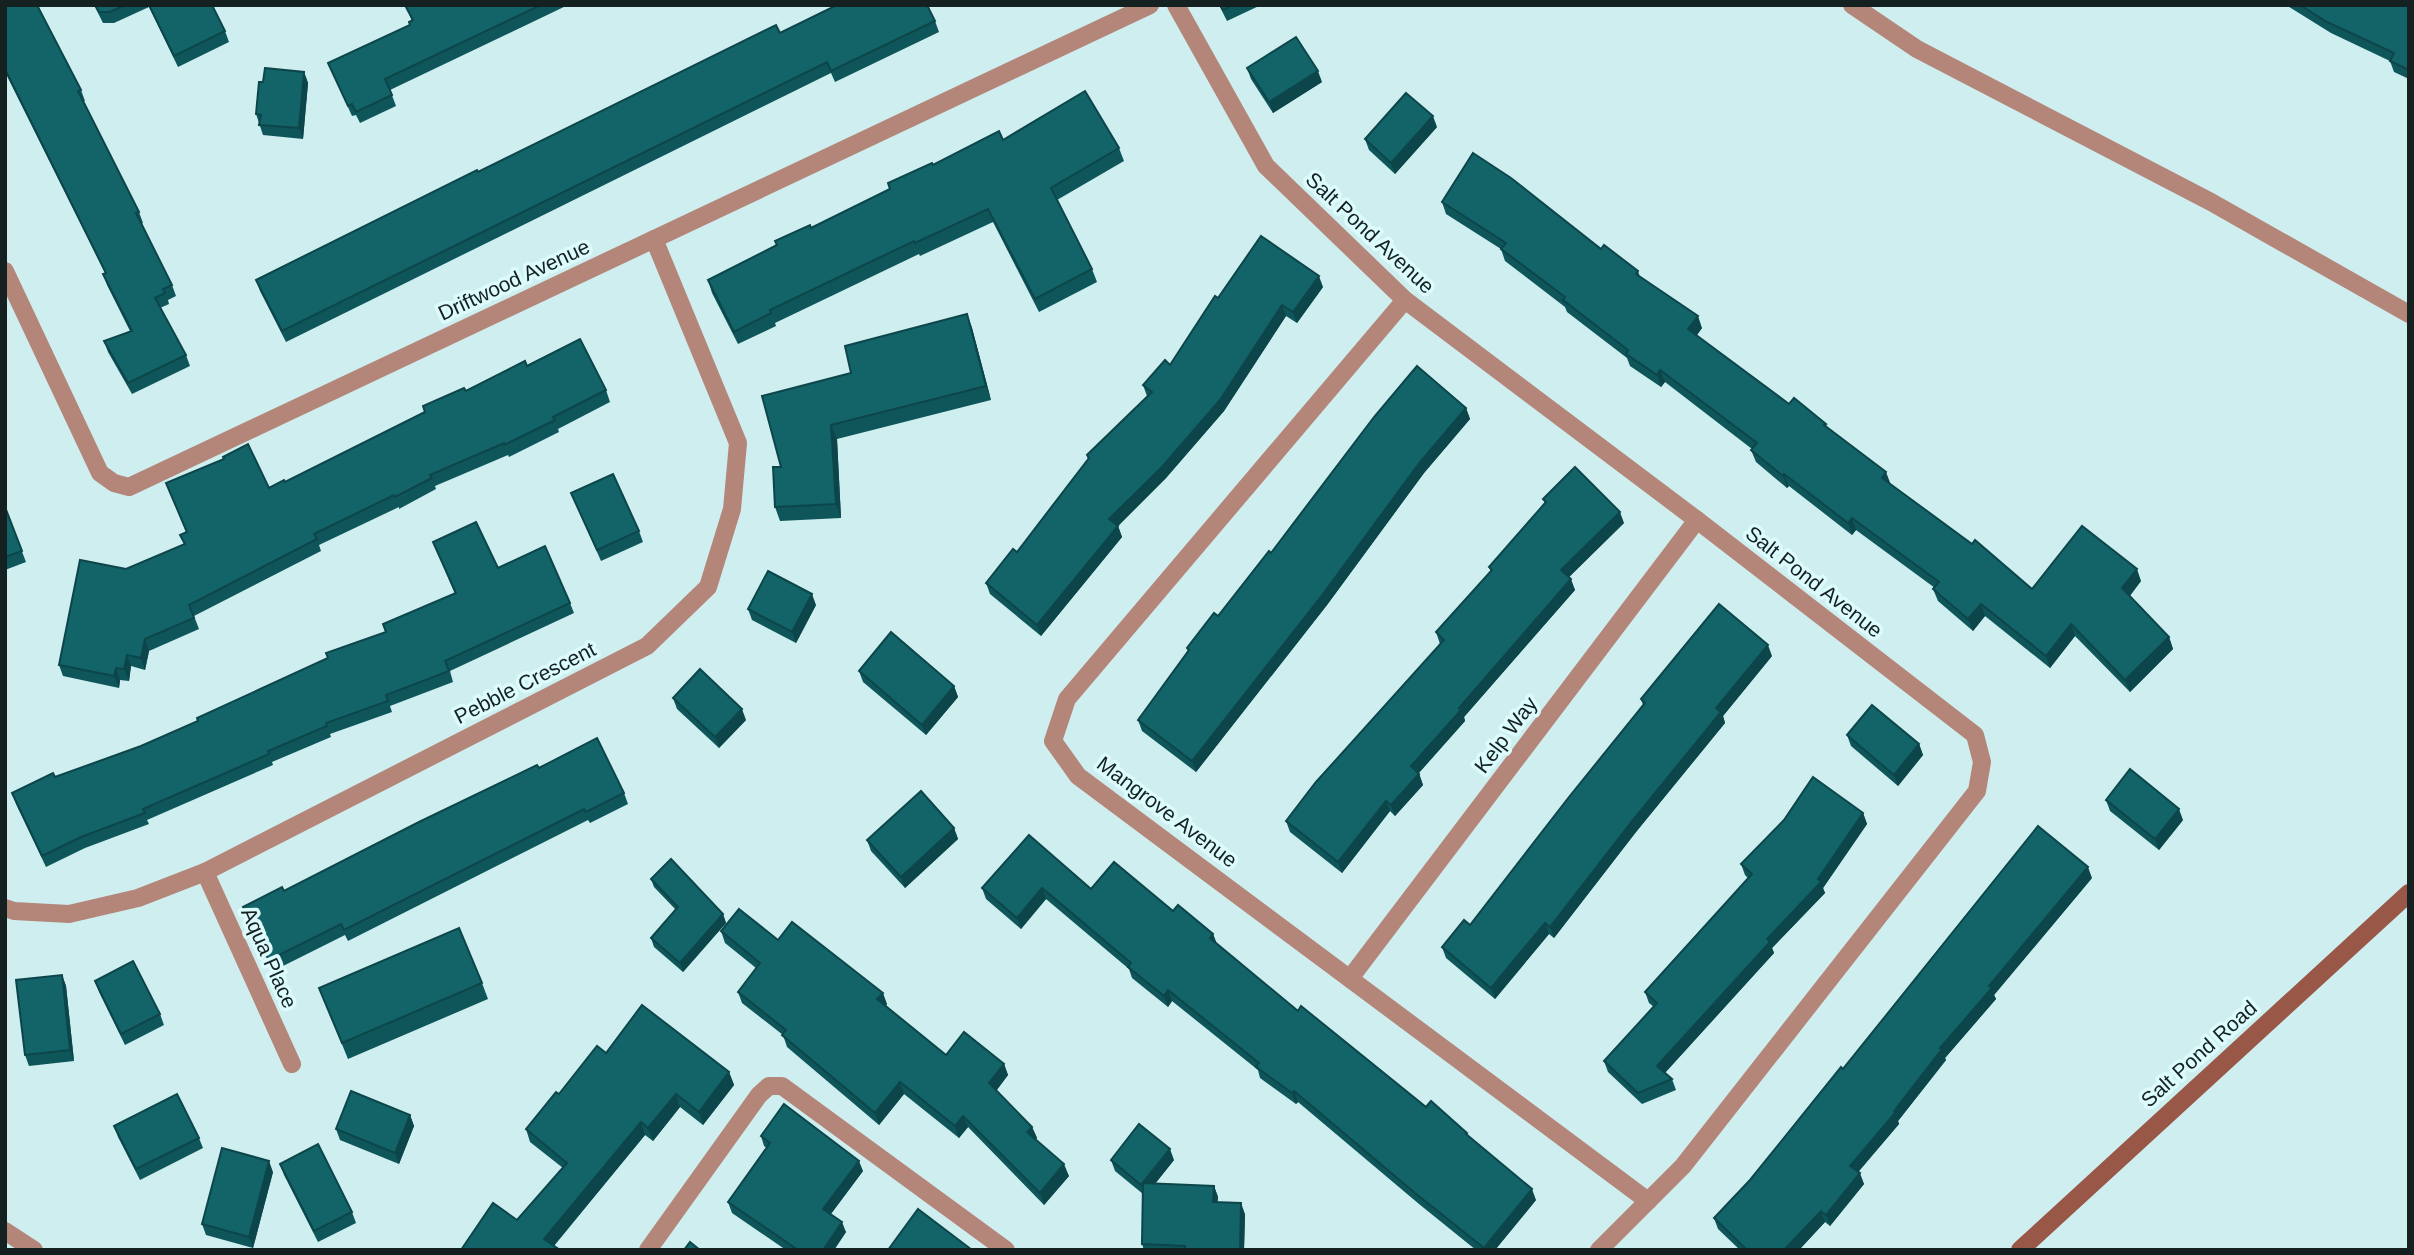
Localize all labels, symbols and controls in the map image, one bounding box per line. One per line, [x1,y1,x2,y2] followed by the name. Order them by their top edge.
[1302,167,1439,298] street label: Salt Pond Avenue
[435,234,593,325] street label: Driftwood Avenue
[1742,521,1887,642] street label: Salt Pond Avenue
[450,637,599,728] street label: Pebble Crescent
[1470,692,1542,777] street label: Kelp Way
[1093,752,1242,872] street label: Mangrove Avenue
[237,904,302,1012] street label: Aqua Place
[2136,996,2261,1111] street label: Salt Pond Road

